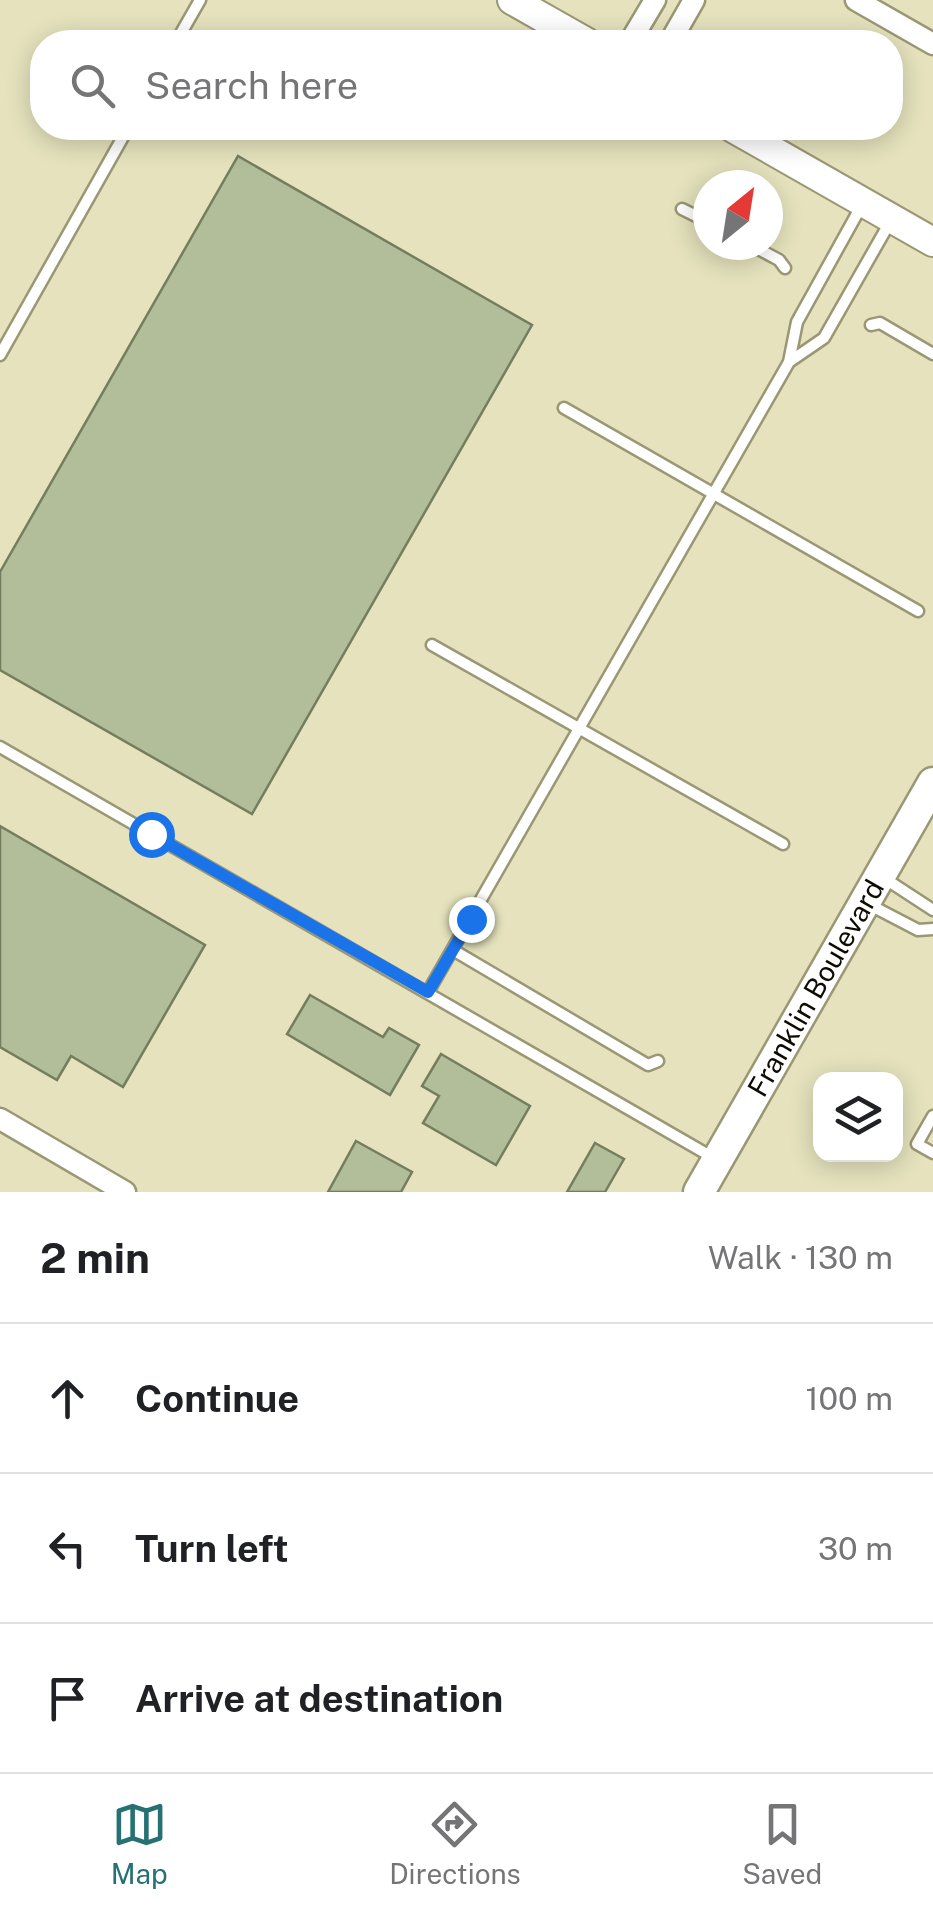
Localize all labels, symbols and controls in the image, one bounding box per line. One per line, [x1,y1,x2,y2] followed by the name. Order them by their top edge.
[30,30,903,140] search box
[65,58,120,113] icon: search
[145,63,358,108] text: Search here
[693,170,783,260] north arrow
[129,812,175,858] route start
[740,874,890,1102] street label: Franklin Boulevard
[449,897,495,943] route end
[813,1072,903,1162] map controls
[813,1072,903,1162] button: layers
[40,1233,150,1282] text: 2 min
[708,1239,893,1276] text: Walk · 130 m
[40,1371,95,1426] icon: ahead
[135,1376,299,1421] text: Continue
[806,1380,893,1417] text: 100 m
[40,1521,95,1576] icon: left
[135,1526,289,1571] text: Turn left
[818,1530,893,1567] text: 30 m
[40,1671,95,1726] icon: arrive
[135,1676,503,1721] text: Arrive at destination
[111,1797,168,1890] tab: Map
[389,1797,521,1890] tab: Directions
[742,1797,822,1890] tab: Saved

